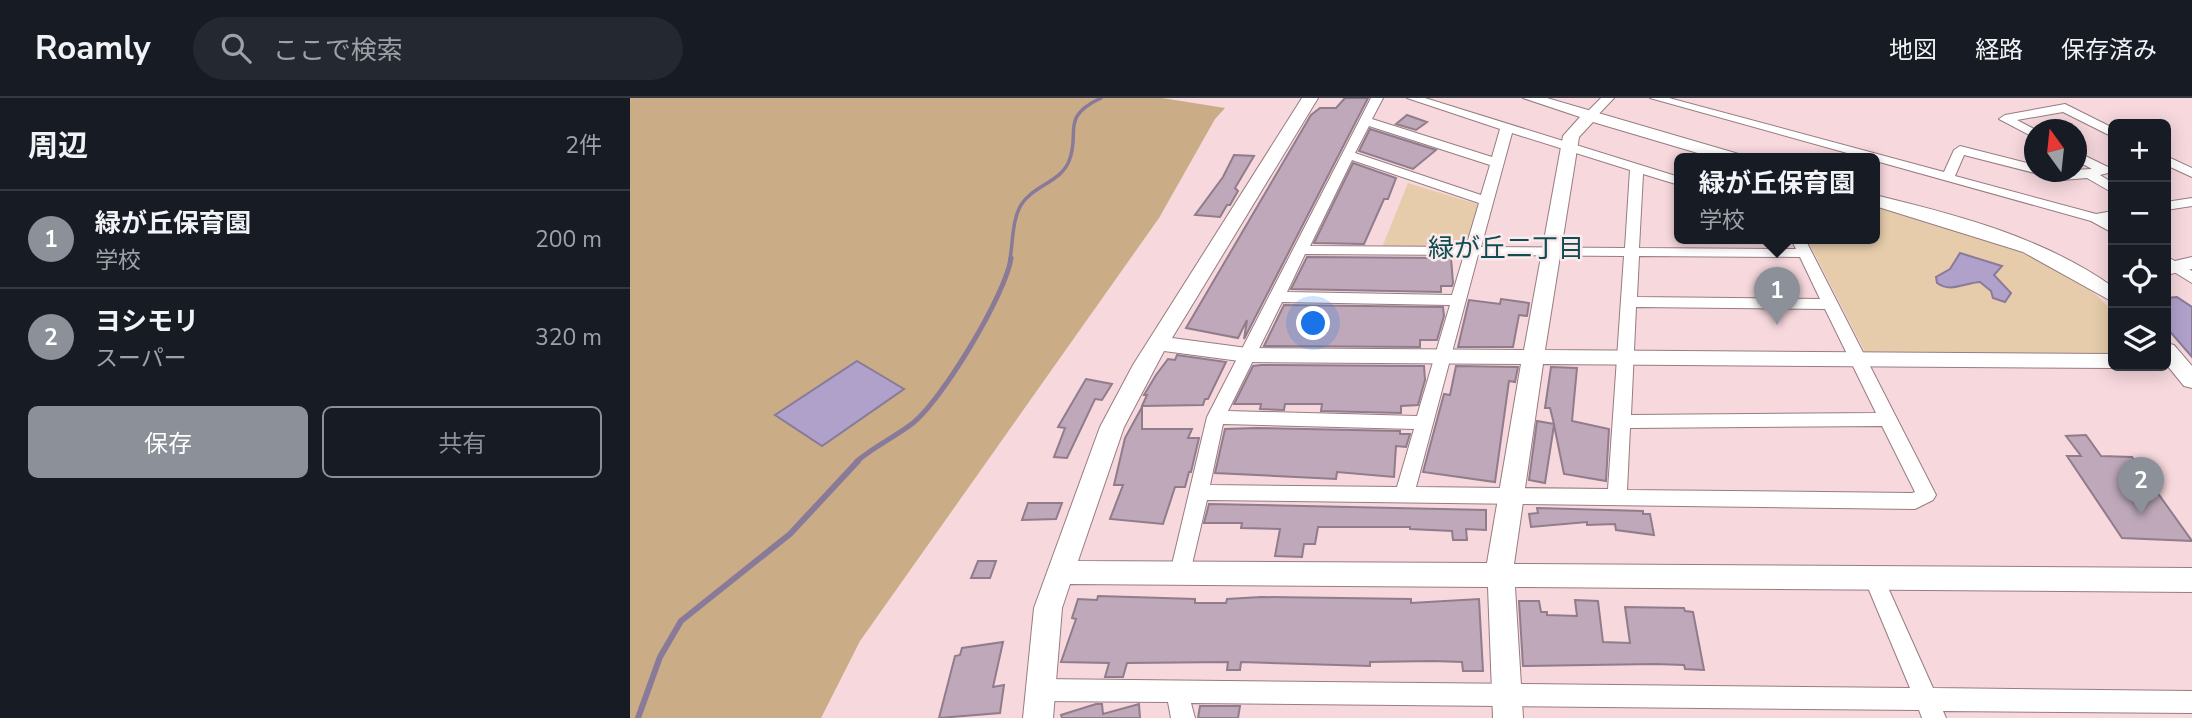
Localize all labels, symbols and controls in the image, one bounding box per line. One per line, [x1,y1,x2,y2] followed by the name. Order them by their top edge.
[193,17,683,80] search box
[35,26,151,71] text: Roamly
[217,29,255,67] icon: search
[273,33,403,68] text: ここで検索
[1889,34,1937,66] text: 地図
[1975,34,2023,66] text: 経路
[2061,34,2157,66] text: 保存済み
[2024,119,2087,182] north arrow
[2108,119,2171,371] map controls
[2108,119,2171,182] button: +
[28,126,88,167] text: 周辺
[565,130,602,161] text: 2件
[1674,153,1880,244] popup
[1699,166,1855,201] text: 緑が丘保育園
[2108,182,2171,245] button: −
[1699,205,1745,236] text: 学校
[95,206,251,241] text: 緑が丘保育園
[44,224,58,255] text: 1
[535,224,602,255] text: 200 m
[1428,231,1584,266] district label: 緑が丘二丁目
[95,245,141,276] text: 学校
[2108,245,2171,308] button: locate
[1754,267,1800,325] pin: 1
[95,304,199,339] text: ヨシモリ
[1296,306,1330,340] your location
[2108,308,2171,371] button: layers
[44,322,58,353] text: 2
[535,322,602,353] text: 320 m
[95,343,187,374] text: スーパー
[28,406,308,478] button: 保存
[322,406,602,478] button: 共有
[2118,457,2164,515] pin: 2

